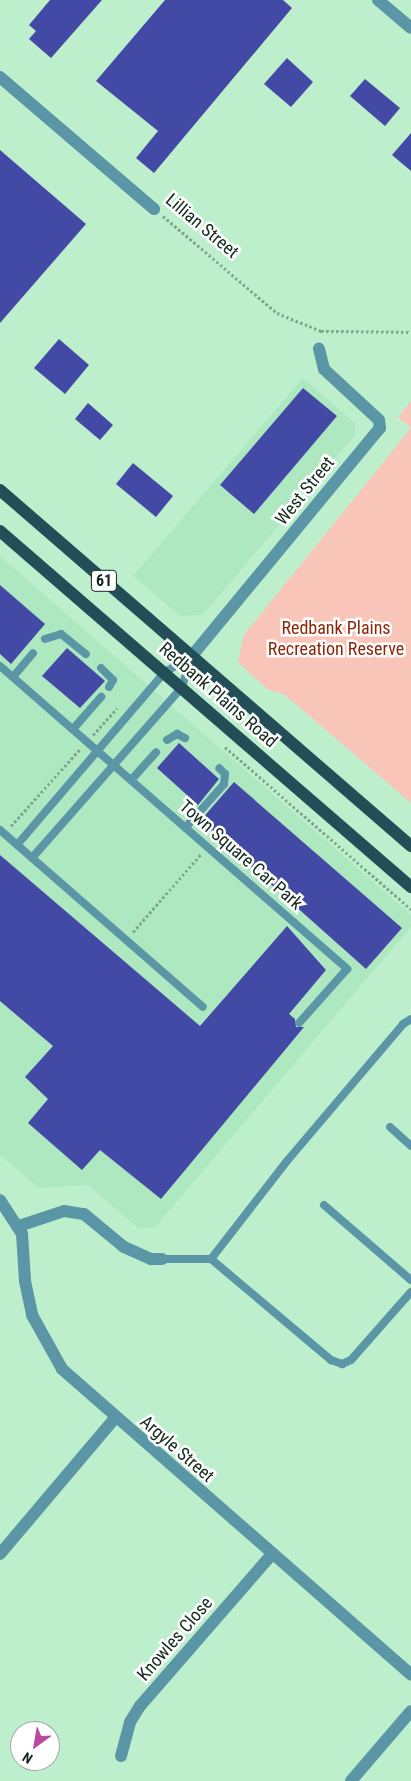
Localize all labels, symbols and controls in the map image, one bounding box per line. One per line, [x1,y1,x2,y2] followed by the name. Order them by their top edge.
[161,189,243,263] street label: Lillian Street
[271,452,339,530] street label: West Street
[90,568,118,594] road number: 61
[268,618,404,660] park label: Redbank Plains Recreation Reserve
[155,638,281,752] street label: Redbank Plains Road
[175,796,307,914] street label: Town Square Car Park
[136,1411,218,1487] street label: Argyle Street
[133,1593,217,1685] street label: Knowles Close
[10,1721,60,1771] north arrow
[20,1749,35,1767] text: N

